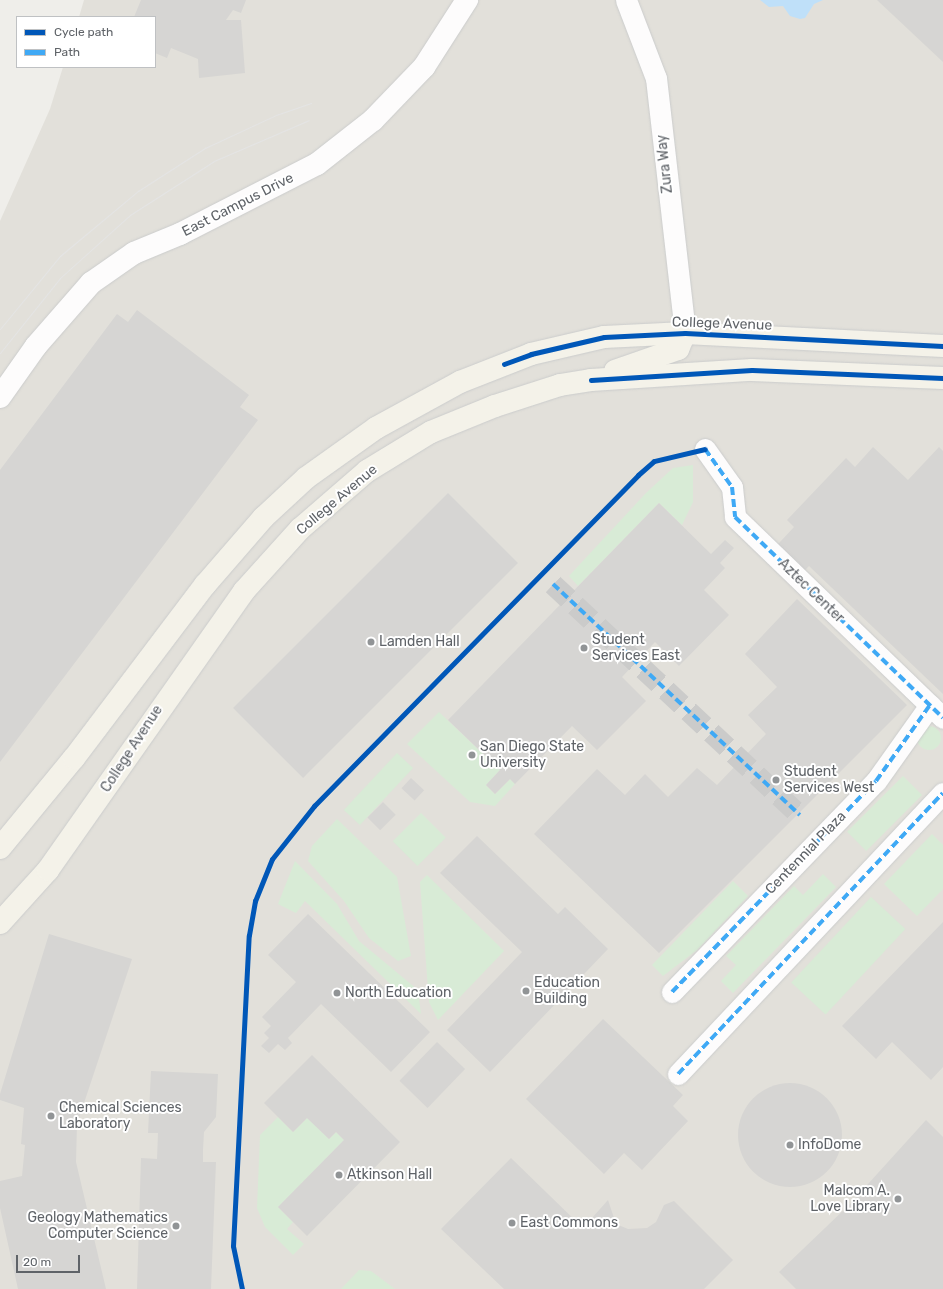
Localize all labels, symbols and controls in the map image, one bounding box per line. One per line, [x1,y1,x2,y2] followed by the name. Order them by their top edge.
[16,16,156,68] legend
[54,25,113,39] text: Cycle path
[54,45,80,59] text: Path
[654,134,676,194] street label: Zura Way
[179,170,297,240] street label: East Campus Drive
[671,314,773,334] street label: College Avenue
[293,461,381,539] street label: College Avenue
[775,555,847,627] street label: Aztec Center
[592,632,680,664] place label: Student Services East
[379,634,460,650] place label: Lamden Hall
[366,637,376,647] marker: Lamden Hall
[579,643,589,653] marker: Student Services East
[98,702,166,796] street label: College Avenue
[480,739,584,772] place label: San Diego State University
[467,750,477,760] marker: San Diego State University
[784,764,875,796] place label: Student Services West
[771,775,781,785] marker: Student Services West
[762,808,850,898] street label: Centennial Plaza
[534,975,600,1008] place label: Education Building
[345,985,451,1001] place label: North Education
[521,986,531,996] marker: Education Building
[332,988,342,998] marker: North Education
[59,1100,182,1132] place label: Chemical Sciences Laboratory
[46,1111,56,1121] marker: Chemical Sciences Laboratory
[798,1137,861,1153] place label: InfoDome
[785,1140,795,1150] marker: InfoDome
[347,1167,432,1183] place label: Atkinson Hall
[334,1170,344,1180] marker: Atkinson Hall
[810,1183,890,1216] place label: Malcom A. Love Library
[893,1194,903,1204] marker: Malcom A. Love Library
[27,1210,168,1242] place label: Geology Mathematics Computer Science
[520,1215,618,1231] place label: East Commons
[507,1218,517,1228] marker: East Commons
[171,1221,181,1231] marker: Geology Mathematics Computer Science
[18,1247,82,1273] scale bar
[23,1255,51,1269] text: 20 m

